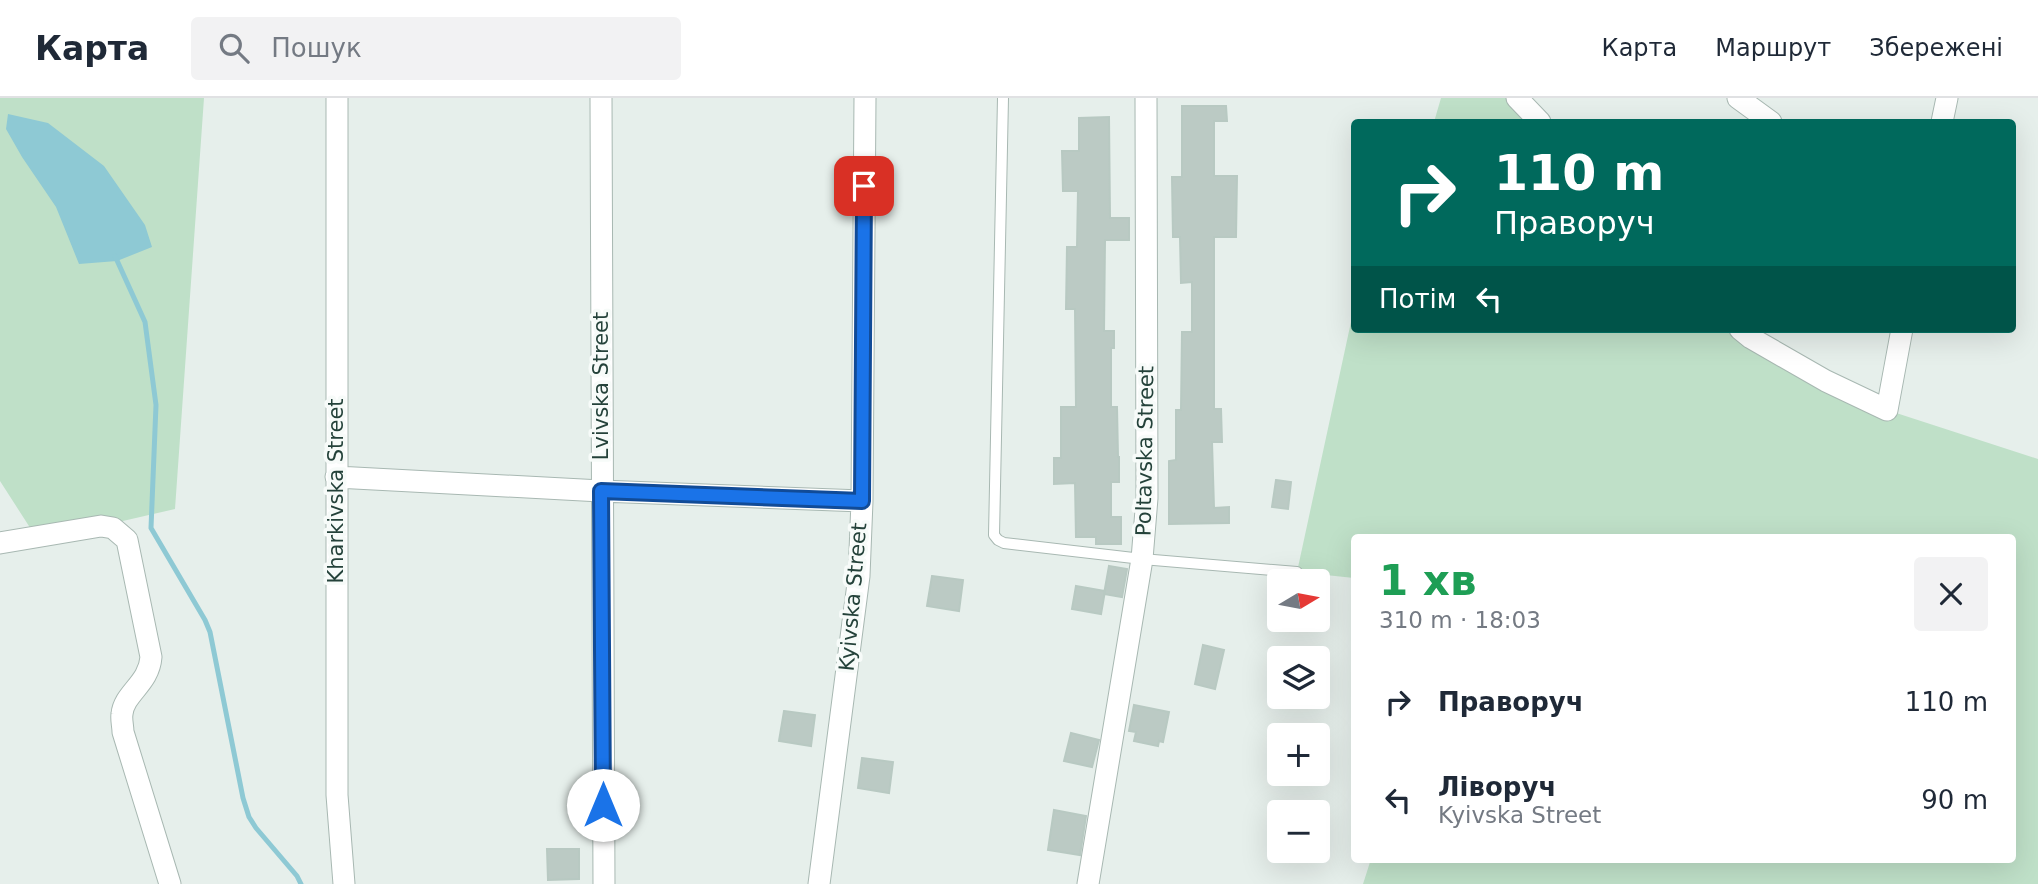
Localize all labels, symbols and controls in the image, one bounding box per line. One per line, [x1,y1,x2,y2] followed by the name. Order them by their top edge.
[191,17,681,80] search box
[35,29,149,68] text: Карта
[215,29,253,67] icon: search
[271,33,362,63] text: Пошук
[1602,34,1677,62] text: Карта
[1715,34,1831,62] text: Маршрут
[1869,34,2003,62] text: Збережені
[1494,145,1664,202] text: 110 m
[1379,147,1470,238] icon: right
[834,156,894,216] pin
[845,167,883,205] icon: arrive
[1494,204,1655,242] text: Праворуч
[1470,280,1508,318] icon: left
[1379,284,1456,314] text: Потім
[589,312,613,460] street label: Lvivska Street
[1132,366,1158,536] street label: Poltavska Street
[324,398,348,584] street label: Kharkivska Street
[835,522,871,672] street label: Kyivska Street
[1379,556,1477,605] text: 1 хв
[1914,557,1988,631] button: close
[1267,569,1330,632] north arrow
[1267,569,1330,863] map controls
[1379,607,1541,633] text: 310 m · 18:03
[1267,646,1330,709] button: layers
[1379,683,1417,721] icon: right
[1438,687,1584,717] text: Праворуч
[1905,687,1988,717] text: 110 m
[1267,723,1330,786] button: +
[566,768,640,842] position arrow
[1438,772,1556,802] text: Ліворуч
[1379,781,1417,819] icon: left
[1921,785,1988,815] text: 90 m
[1267,800,1330,863] button: −
[1438,802,1601,828] text: Kyivska Street

